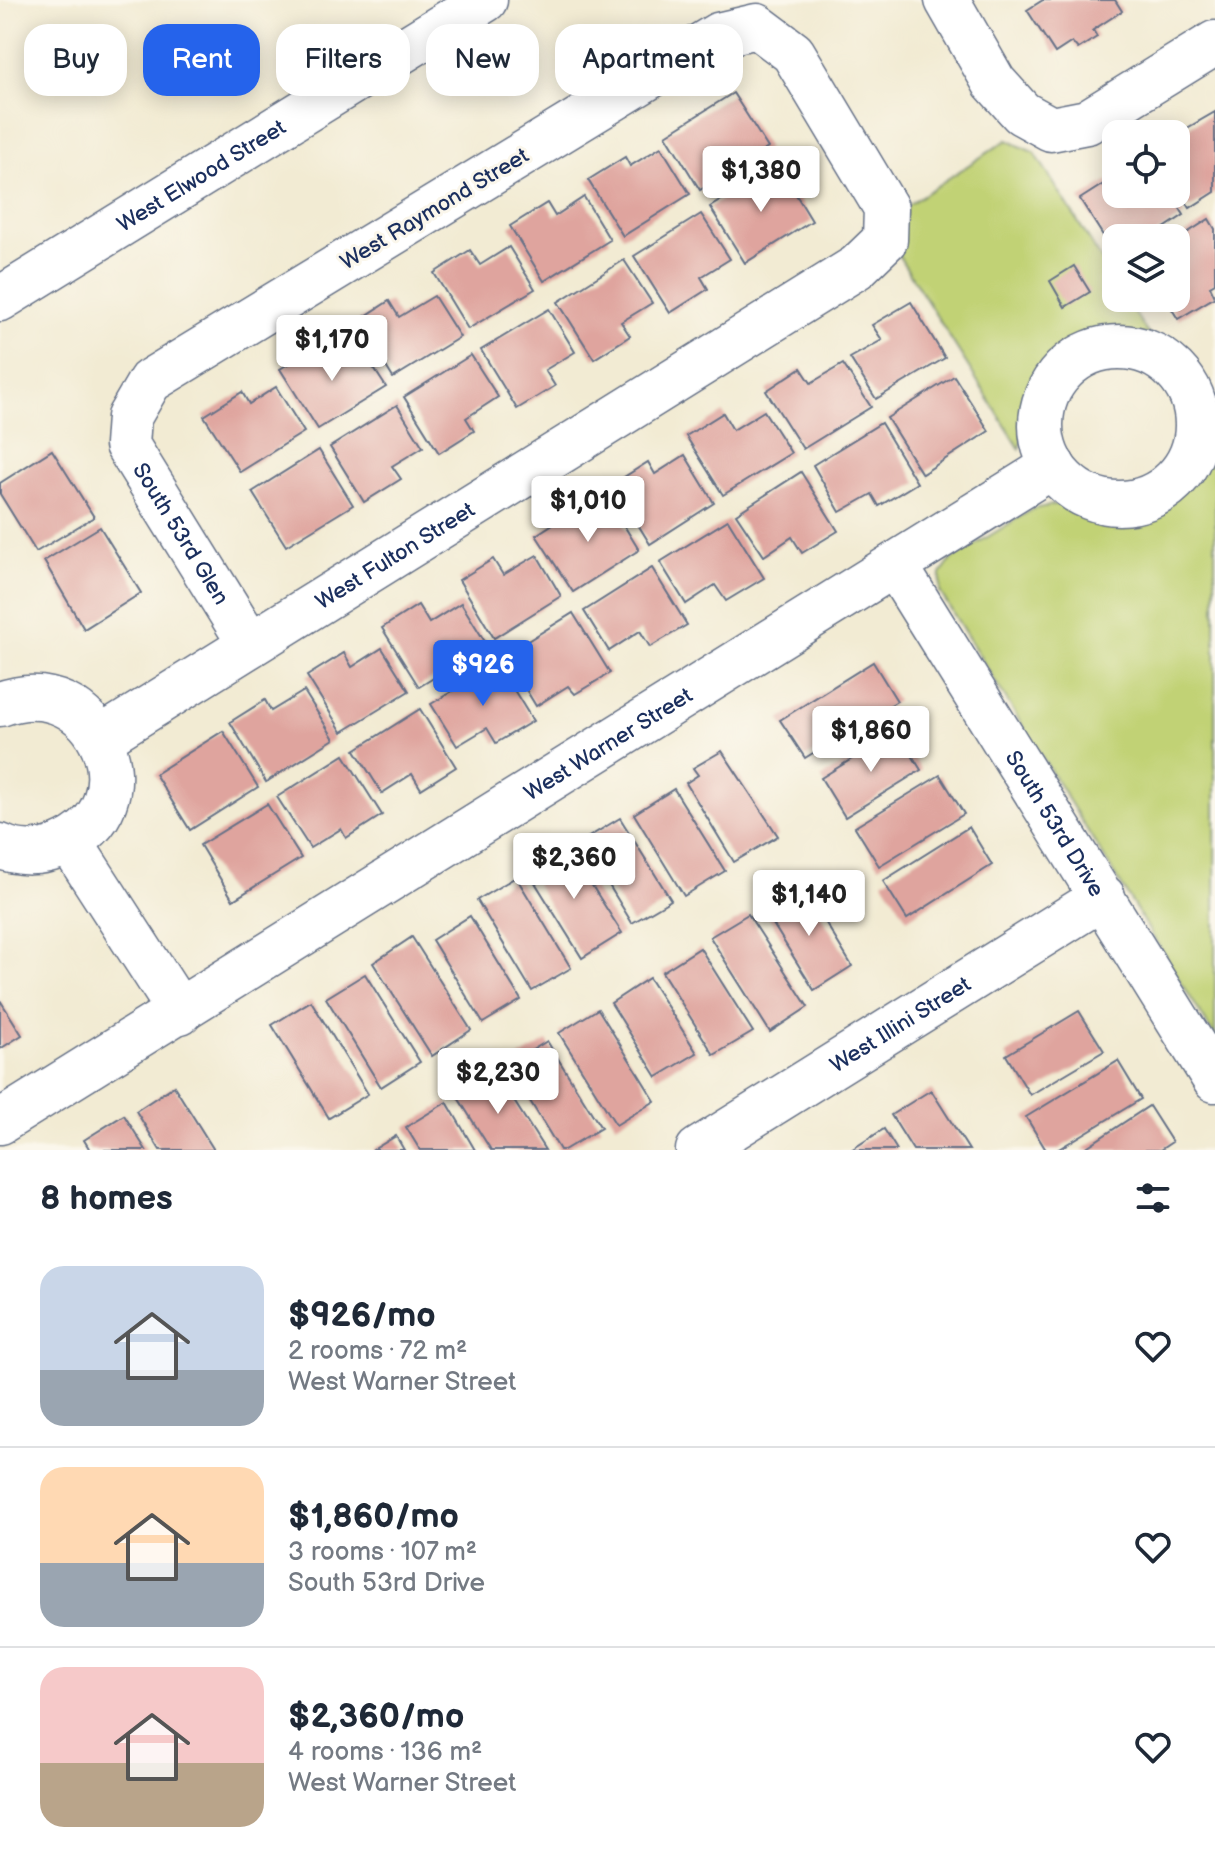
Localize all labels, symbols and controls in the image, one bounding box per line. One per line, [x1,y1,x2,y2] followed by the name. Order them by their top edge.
[24,24,127,96] chip: Buy
[143,24,260,96] chip: Rent
[276,24,410,96] chip: Filters
[426,24,539,96] chip: New
[555,24,743,96] chip: Apartment
[112,114,291,239] street label: West Elwood Street
[1102,120,1190,312] map controls
[1102,120,1190,208] button: locate
[336,142,534,276] street label: West Raymond Street
[696,146,826,214] pin: $1,380
[721,156,801,187] text: $1,380
[1102,224,1190,312] button: layers
[267,315,397,383] pin: $1,170
[294,325,370,356] text: $1,170
[126,458,234,610] street label: South 53rd Glen
[523,476,653,544] pin: $1,010
[549,486,627,517] text: $1,010
[311,496,480,616] street label: West Fulton Street
[436,640,530,708] pin: $926
[451,650,515,681] text: $926
[519,682,698,807] street label: West Warner Street
[806,706,936,774] pin: $1,860
[830,716,912,747] text: $1,860
[999,746,1110,902] street label: South 53rd Drive
[509,833,639,901] pin: $2,360
[531,843,617,874] text: $2,360
[744,870,874,938] pin: $1,140
[771,880,847,911] text: $1,140
[825,971,976,1079] street label: West Illini Street
[433,1048,563,1116] pin: $2,230
[456,1058,540,1089] text: $2,230
[1131,1176,1175,1220] icon: filters
[40,1178,173,1219] text: 8 homes
[288,1295,436,1336] text: $926/mo
[104,1298,200,1394] icon: home
[1131,1324,1175,1368] icon: heart
[288,1336,467,1367] text: 2 rooms · 72 m²
[288,1367,516,1398] text: West Warner Street
[288,1496,459,1537] text: $1,860/mo
[104,1499,200,1595] icon: home
[1131,1525,1175,1569] icon: heart
[288,1537,477,1568] text: 3 rooms · 107 m²
[288,1568,485,1599] text: South 53rd Drive
[288,1696,464,1737] text: $2,360/mo
[104,1699,200,1795] icon: home
[1131,1725,1175,1769] icon: heart
[288,1737,482,1768] text: 4 rooms · 136 m²
[288,1768,516,1799] text: West Warner Street

